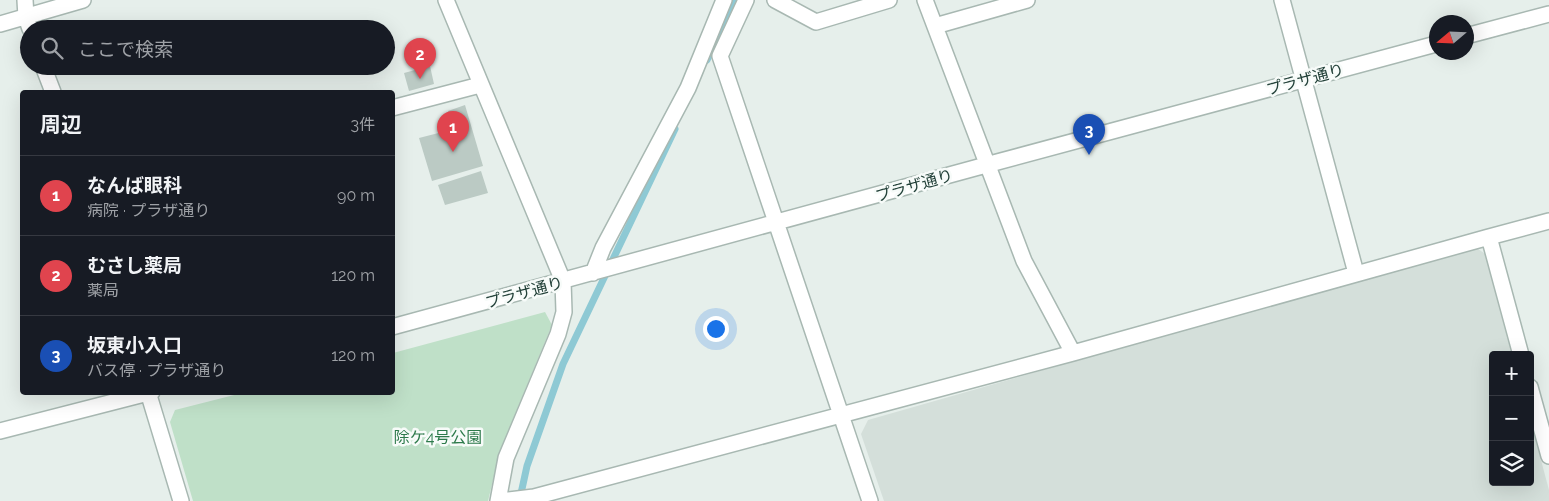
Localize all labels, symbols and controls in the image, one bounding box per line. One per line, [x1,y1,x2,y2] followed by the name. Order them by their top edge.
[1429,15,1474,60] north arrow
[20,20,395,75] search box
[38,34,66,62] icon: search
[78,38,173,60] text: ここで検索
[404,38,436,79] pin: 2
[1264,60,1346,99] street label: プラザ通り
[437,111,469,152] pin: 1
[40,112,82,137] text: 周辺
[1073,114,1105,155] pin: 3
[350,115,375,134] text: 3件
[873,165,955,206] street label: プラザ通り
[87,174,182,196] text: なんば眼科
[52,186,60,205] text: 1
[337,186,375,205] text: 90 m
[87,201,210,220] text: 病院 · プラザ通り
[87,254,182,276] text: むさし薬局
[51,266,61,285] text: 2
[331,266,375,285] text: 120 m
[483,273,565,312] street label: プラザ通り
[87,281,119,300] text: 薬局
[703,316,729,342] your location
[87,334,182,356] text: 坂東小入口
[52,346,60,365] text: 3
[331,346,375,365] text: 120 m
[1489,351,1534,486] map controls
[1489,351,1534,396] button: +
[87,361,226,380] text: バス停 · プラザ通り
[1489,396,1534,441] button: −
[394,428,482,447] park label: 除ケ4号公園
[1489,441,1534,486] button: layers

